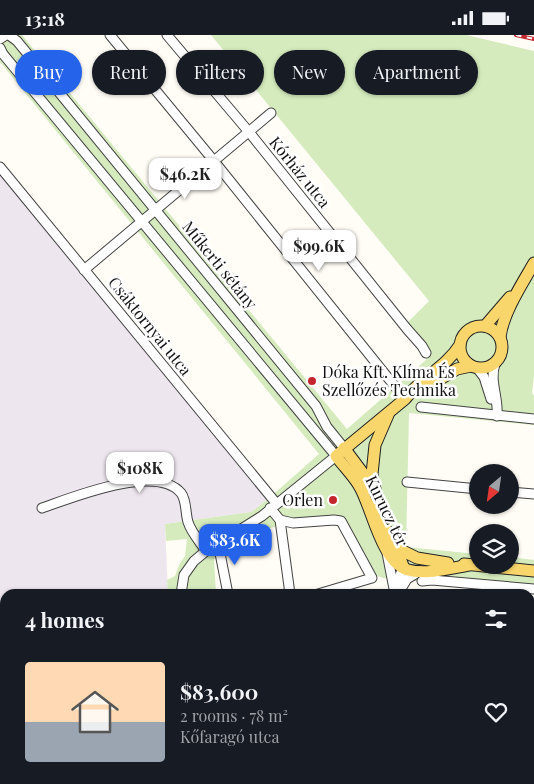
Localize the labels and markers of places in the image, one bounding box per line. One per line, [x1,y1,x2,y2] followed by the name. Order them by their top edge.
[144,157,226,200] pin: $46.2K
[278,229,360,272] pin: $99.6K
[322,361,456,400] place label: Dóka Kft. Klíma És Szellőzés Technika
[306,375,318,387] marker: Dóka Kft. Klíma És Szellőzés Technika
[105,451,175,494] pin: $108K
[282,489,323,510] place label: Orlen
[327,494,339,506] marker: Orlen
[194,523,276,566] pin: $83.6K

